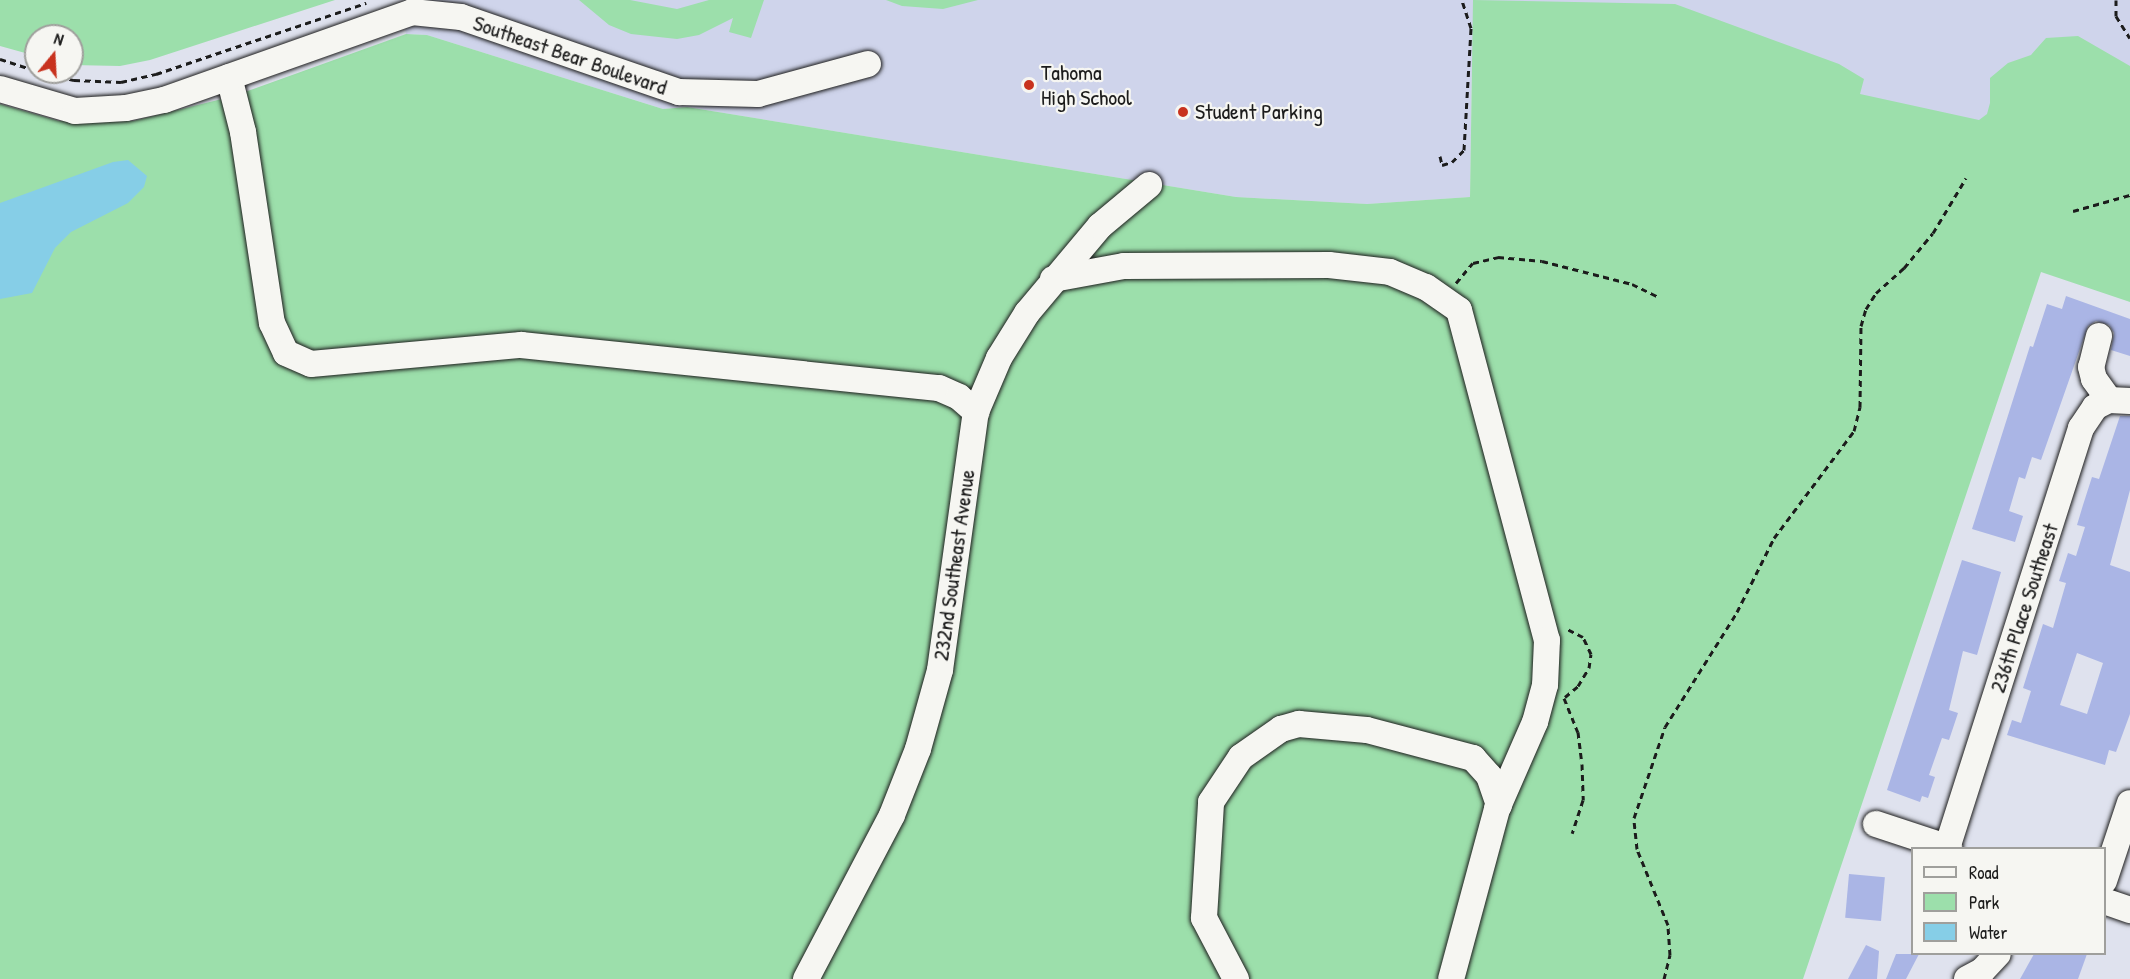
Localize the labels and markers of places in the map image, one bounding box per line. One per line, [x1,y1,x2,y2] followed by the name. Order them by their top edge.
[1041,59,1132,110] place label: Tahoma High School
[1022,78,1036,92] marker: Tahoma High School
[1195,99,1323,125] place label: Student Parking
[1176,105,1190,119] marker: Student Parking

